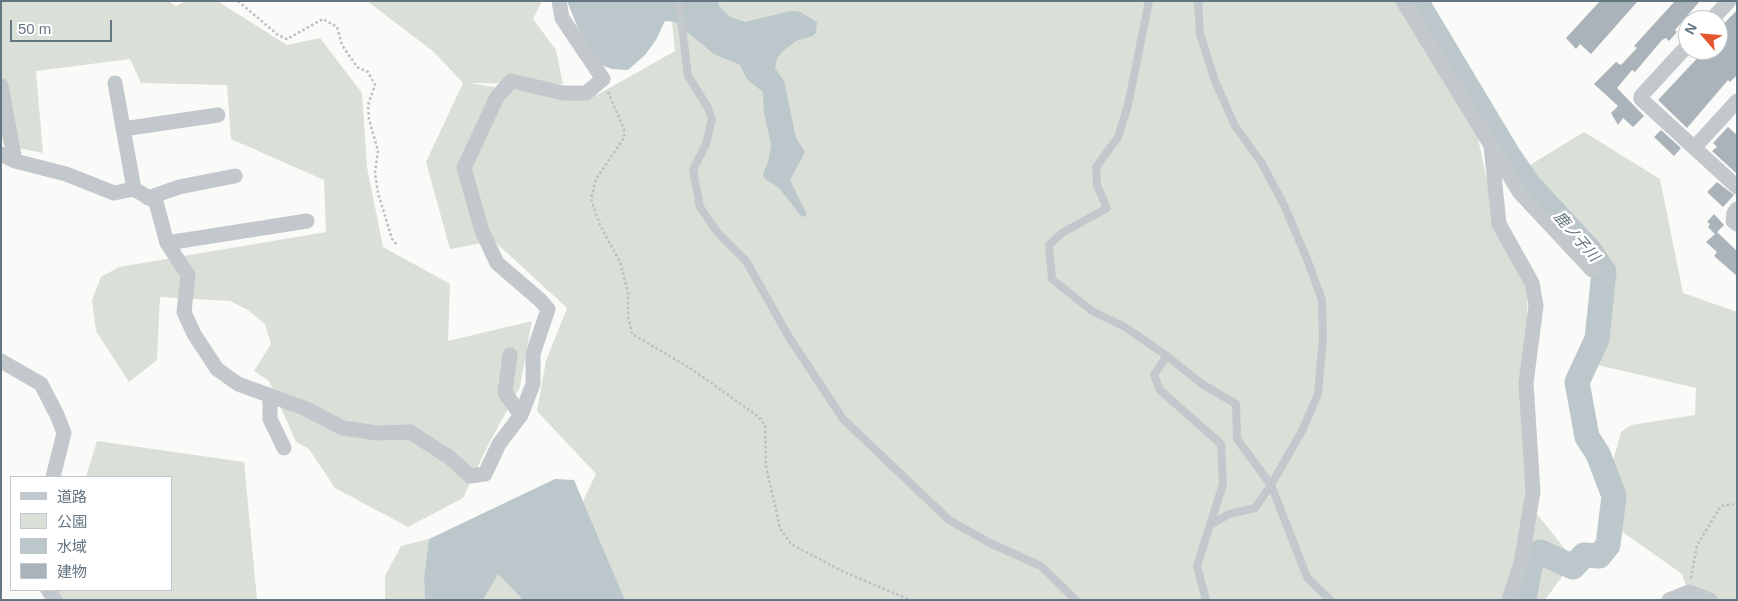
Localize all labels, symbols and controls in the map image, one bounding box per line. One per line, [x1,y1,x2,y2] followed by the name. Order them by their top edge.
[12,10,115,42] scale bar
[1678,10,1728,60] north arrow
[18,20,51,37] text: 50 m
[1681,21,1700,37] text: N
[1550,208,1602,266] water label: 鹿ノ子川
[10,476,172,591] legend
[57,488,87,505] text: 道路
[57,513,87,530] text: 公園
[57,538,87,555] text: 水域
[57,563,87,580] text: 建物

